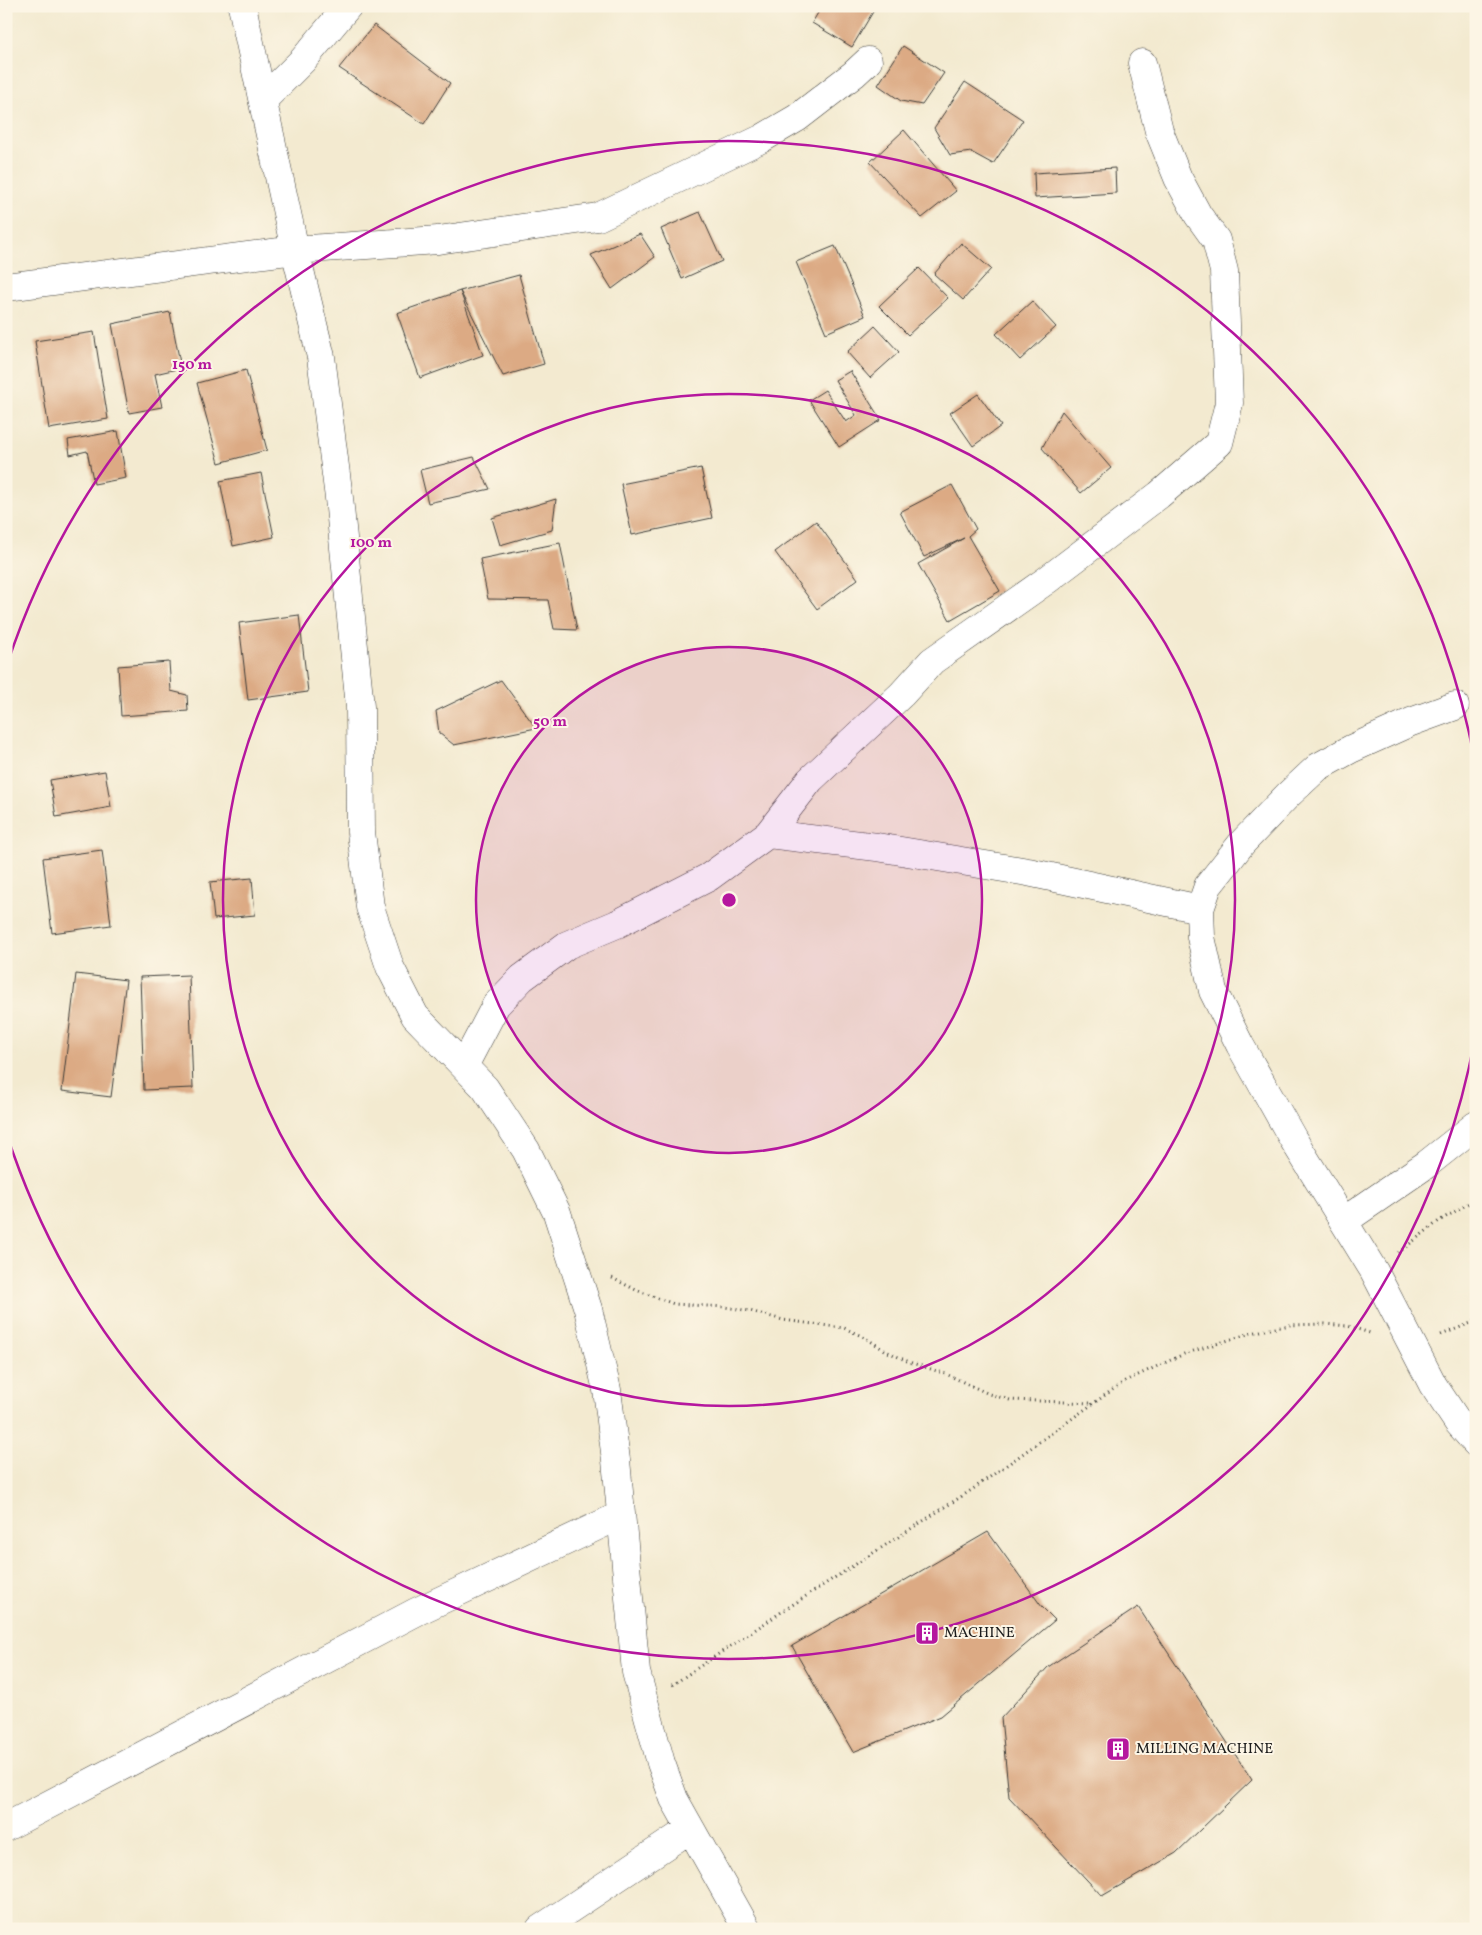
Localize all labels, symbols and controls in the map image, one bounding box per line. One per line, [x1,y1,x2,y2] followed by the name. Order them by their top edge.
[172,355,212,376] text: 150 m
[350,533,393,554] text: 100 m
[533,712,567,733] text: 50 m
[720,891,738,909] centre of rings
[914,1620,940,1646] building icon: MACHINE
[944,1623,1015,1644] place label: MACHINE
[1105,1736,1131,1762] building icon: MILLING MACHINE
[1136,1739,1273,1760] place label: MILLING MACHINE

